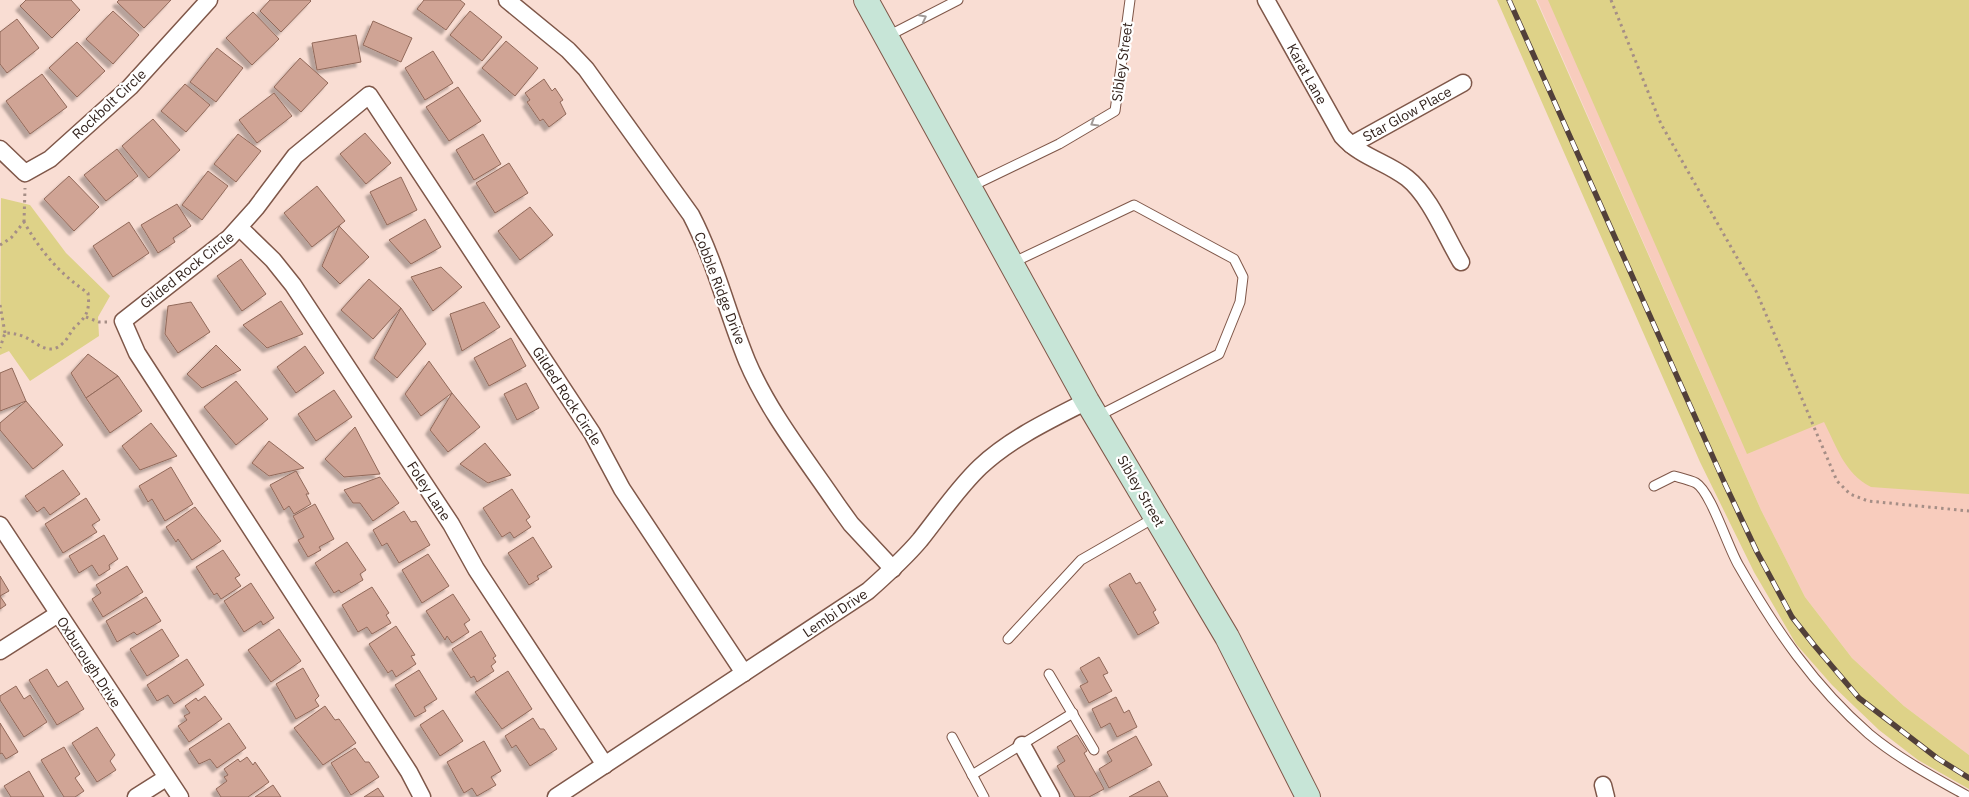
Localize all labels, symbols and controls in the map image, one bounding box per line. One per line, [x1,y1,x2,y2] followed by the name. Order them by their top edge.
[918,14,927,24] one-way arrow
[1108,21,1136,103] street label: Sibley Street
[1283,40,1331,108] street label: Karat Lane
[68,65,150,143] street label: Rockbolt Circle
[1359,82,1455,146] street label: Star Glow Place
[1091,117,1100,127] one-way arrow
[136,228,238,312] street label: Gilded Rock Circle
[690,229,750,347] street label: Cobble Ridge Drive
[528,343,606,449] street label: Gilded Rock Circle
[1113,452,1169,530] street label: Sibley Street
[403,458,455,524] street label: Foley Lane
[799,585,871,641] street label: Lembi Drive
[53,613,125,711] street label: Oxburough Drive

